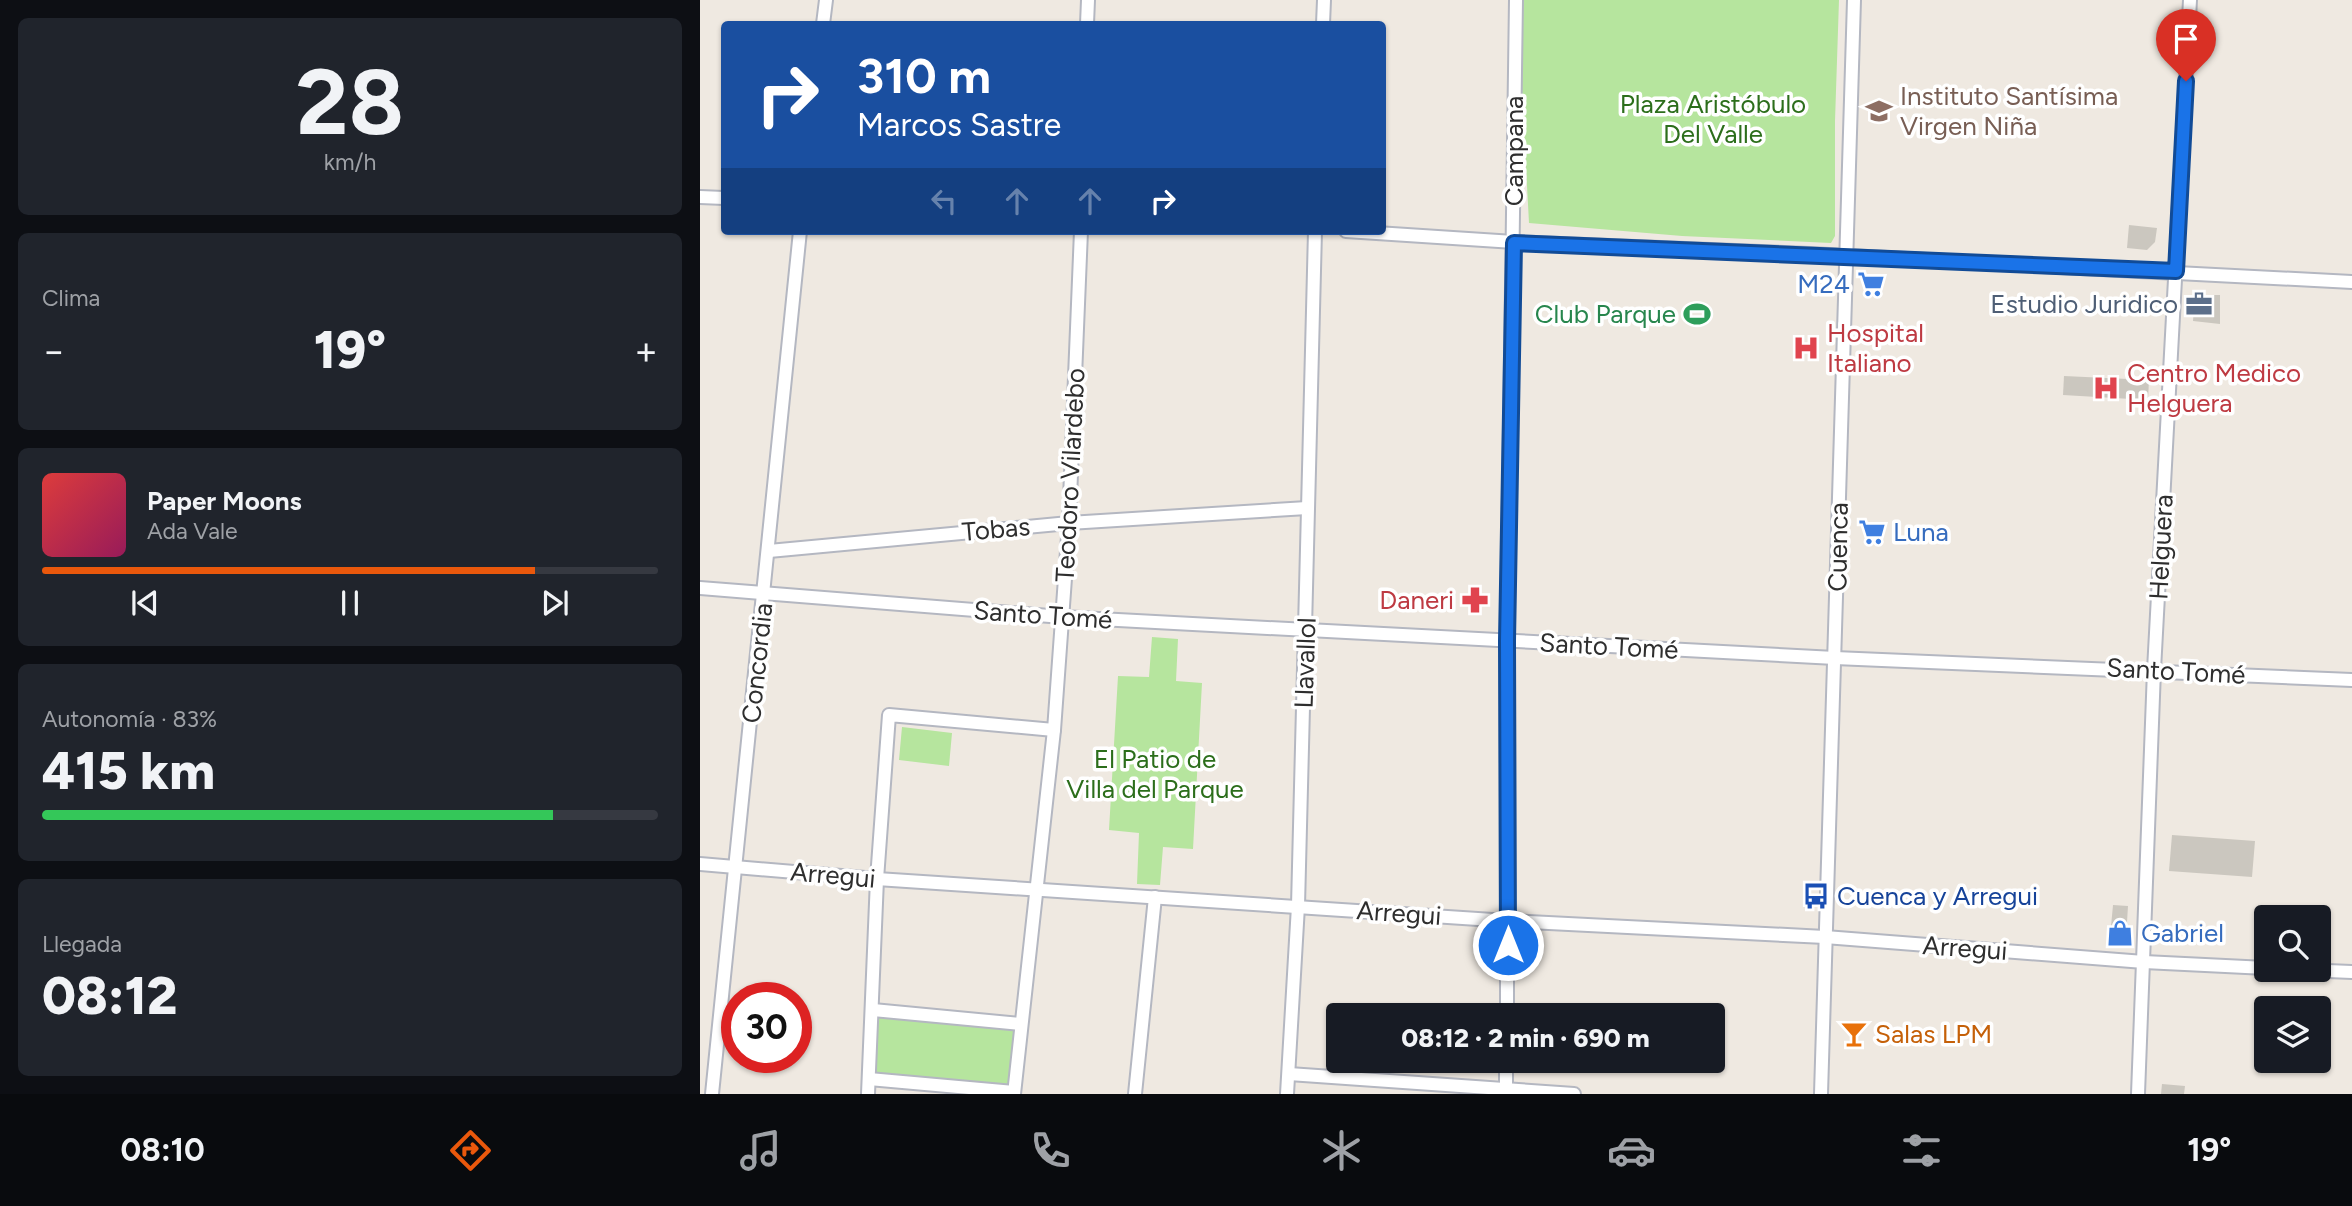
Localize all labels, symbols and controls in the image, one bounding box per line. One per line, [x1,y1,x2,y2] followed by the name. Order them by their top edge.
[2156,9,2216,81] pin
[2167,20,2205,58] icon: arrive
[857,46,991,105] text: 310 m
[296,48,404,157] text: 28
[742,49,833,140] icon: right
[1900,80,2118,142] place label: Instituto Santísima Virgen Niña
[1620,88,1806,150] park label: Plaza Aristóbulo Del Valle
[1498,96,1530,206] street label: Campana
[1864,96,1894,126] school or university icon: Instituto Santísima Virgen Niña
[857,106,1061,144] text: Marcos Sastre
[324,148,376,176] text: km/h
[925,182,963,220] icon: left
[998,182,1036,220] icon: ahead
[1071,182,1109,220] icon: ahead
[1144,182,1182,220] icon: right
[1797,268,1850,300] place label: M24
[1856,269,1886,299] supermarket icon: M24
[42,284,100,312] text: Clima
[1990,288,2178,320] place label: Estudio Juridico
[2184,289,2214,319] office icon: Estudio Juridico
[1535,298,1676,330] place label: Club Parque
[1682,299,1712,329] sports icon: Club Parque
[1827,317,1924,379] place label: Hospital Italiano
[314,319,386,381] text: 19°
[42,328,66,374] text: −
[634,328,658,374] text: +
[1791,333,1821,363] hospital icon: Hospital Italiano
[2127,357,2301,419] place label: Centro Medico Helguera
[1048,367,1092,583] street label: Teodoro Vilardebo
[2091,373,2121,403] hospital icon: Centro Medico Helguera
[147,485,302,517] text: Paper Moons
[2142,494,2180,600] street label: Helguera
[1821,502,1855,592] street label: Cuenca
[961,510,1031,548] street label: Tobas
[1893,516,1949,548] place label: Luna
[147,517,238,545] text: Ada Vale
[1857,517,1887,547] supermarket icon: Luna
[126,584,164,622] icon: previous
[331,584,369,622] icon: pause
[536,584,574,622] icon: next
[1379,584,1454,616] place label: Daneri
[1460,585,1490,615] pharmacy icon: Daneri
[972,594,1114,636] street label: Santo Tomé
[735,601,779,725] street label: Concordia
[1287,617,1323,709] street label: Llavallol
[1539,626,1679,666] street label: Santo Tomé
[2106,651,2246,691] street label: Santo Tomé
[42,705,217,733] text: Autonomía · 83%
[42,740,215,802] text: 415 km
[1066,743,1244,805] park label: El Patio de Villa del Parque
[789,855,877,895] street label: Arregui
[1837,880,2038,912] place label: Cuenca y Arregui
[1801,881,1831,911] bus stop icon: Cuenca y Arregui
[1355,894,1443,932] street label: Arregui
[2254,905,2331,1073] map controls
[2254,905,2331,982] button: search
[1471,908,1545,982] position arrow
[2141,917,2224,949] place label: Gabriel
[2105,918,2135,948] shop icon: Gabriel
[1921,929,2009,967] street label: Arregui
[42,930,122,958] text: Llegada
[42,965,177,1027] text: 08:12
[721,982,812,1073] speed limit sign: 30
[2254,996,2331,1073] button: layers
[1875,1018,1992,1050] place label: Salas LPM
[1839,1019,1869,1049] bar icon: Salas LPM
[1401,1022,1650,1054] text: 08:12 · 2 min · 690 m
[446,1126,495,1175] icon: directions
[736,1126,785,1175] icon: music
[1026,1126,1075,1175] icon: phone
[1317,1126,1366,1175] icon: climate
[1607,1126,1656,1175] icon: car
[1897,1126,1946,1175] icon: filters
[121,1131,205,1169] text: 08:10
[2187,1131,2231,1169] text: 19°

